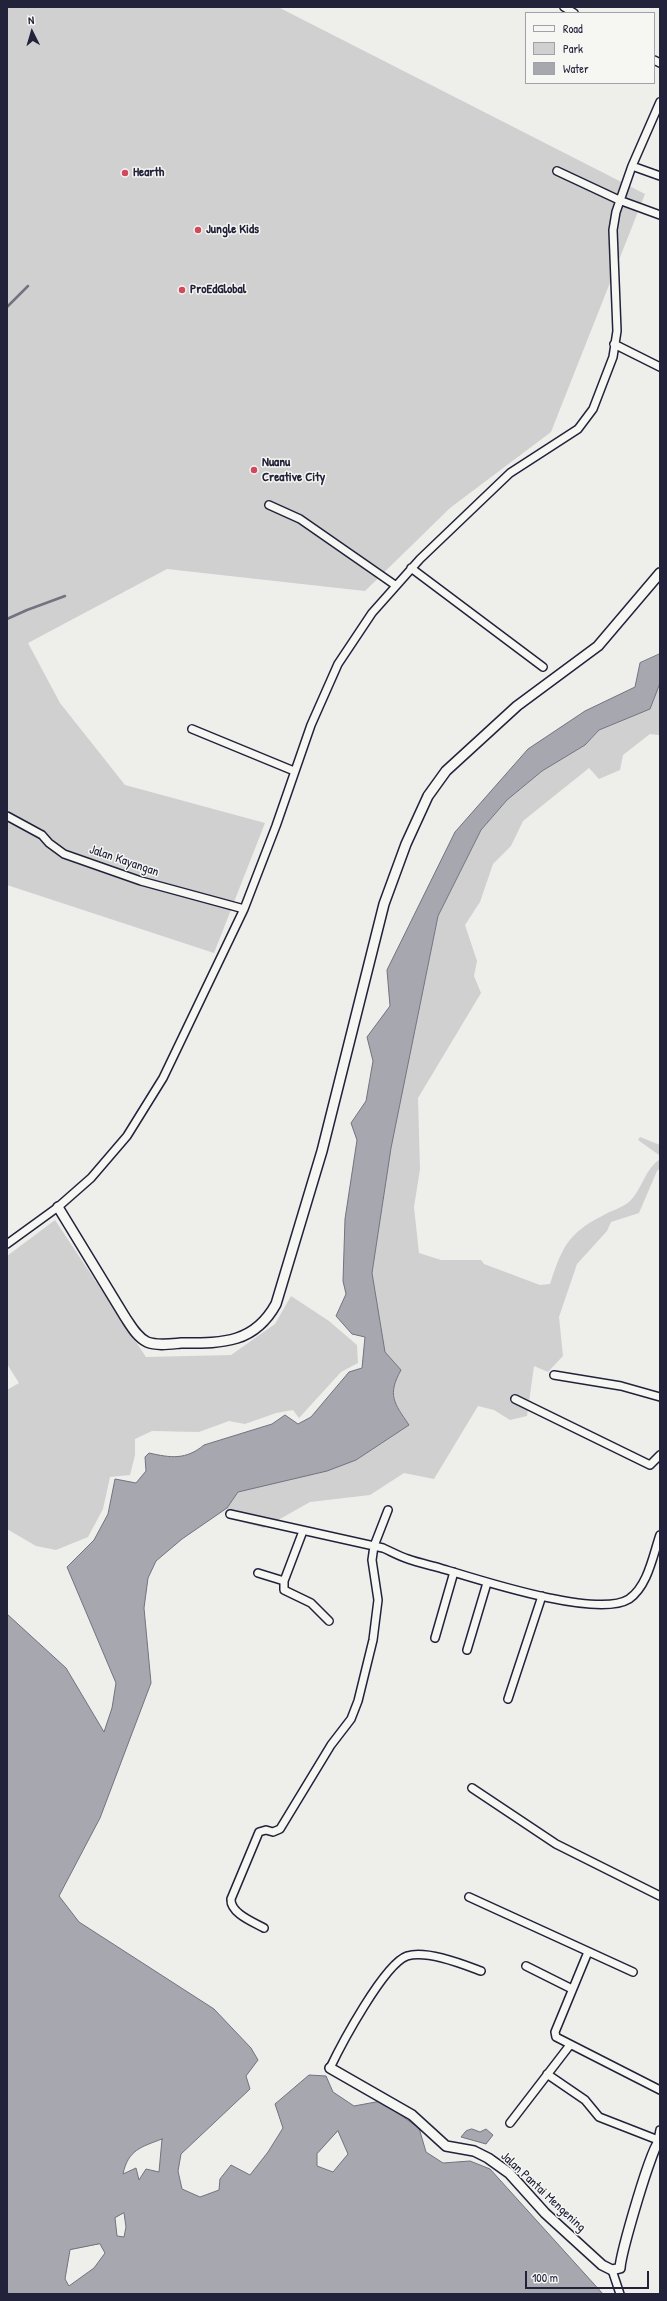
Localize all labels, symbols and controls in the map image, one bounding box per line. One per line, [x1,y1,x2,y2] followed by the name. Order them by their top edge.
[12,12,52,52] north arrow
[525,12,655,84] legend
[27,13,34,27] text: N
[563,20,583,37] text: Road
[563,40,583,57] text: Park
[563,60,589,77] text: Water
[133,165,164,181] place label: Hearth
[120,168,130,178] marker: Hearth
[206,222,259,238] place label: Jungle Kids
[193,225,203,235] marker: Jungle Kids
[190,282,246,298] place label: ProEdGlobal
[177,285,187,295] marker: ProEdGlobal
[262,455,325,486] place label: Nuanu Creative City
[249,465,259,475] marker: Nuanu Creative City
[87,842,161,880] street label: Jalan Kayangan
[497,2149,589,2235] street label: Jalan Pantai Mengening
[527,2263,651,2289] scale bar
[532,2269,558,2286] text: 100 m

